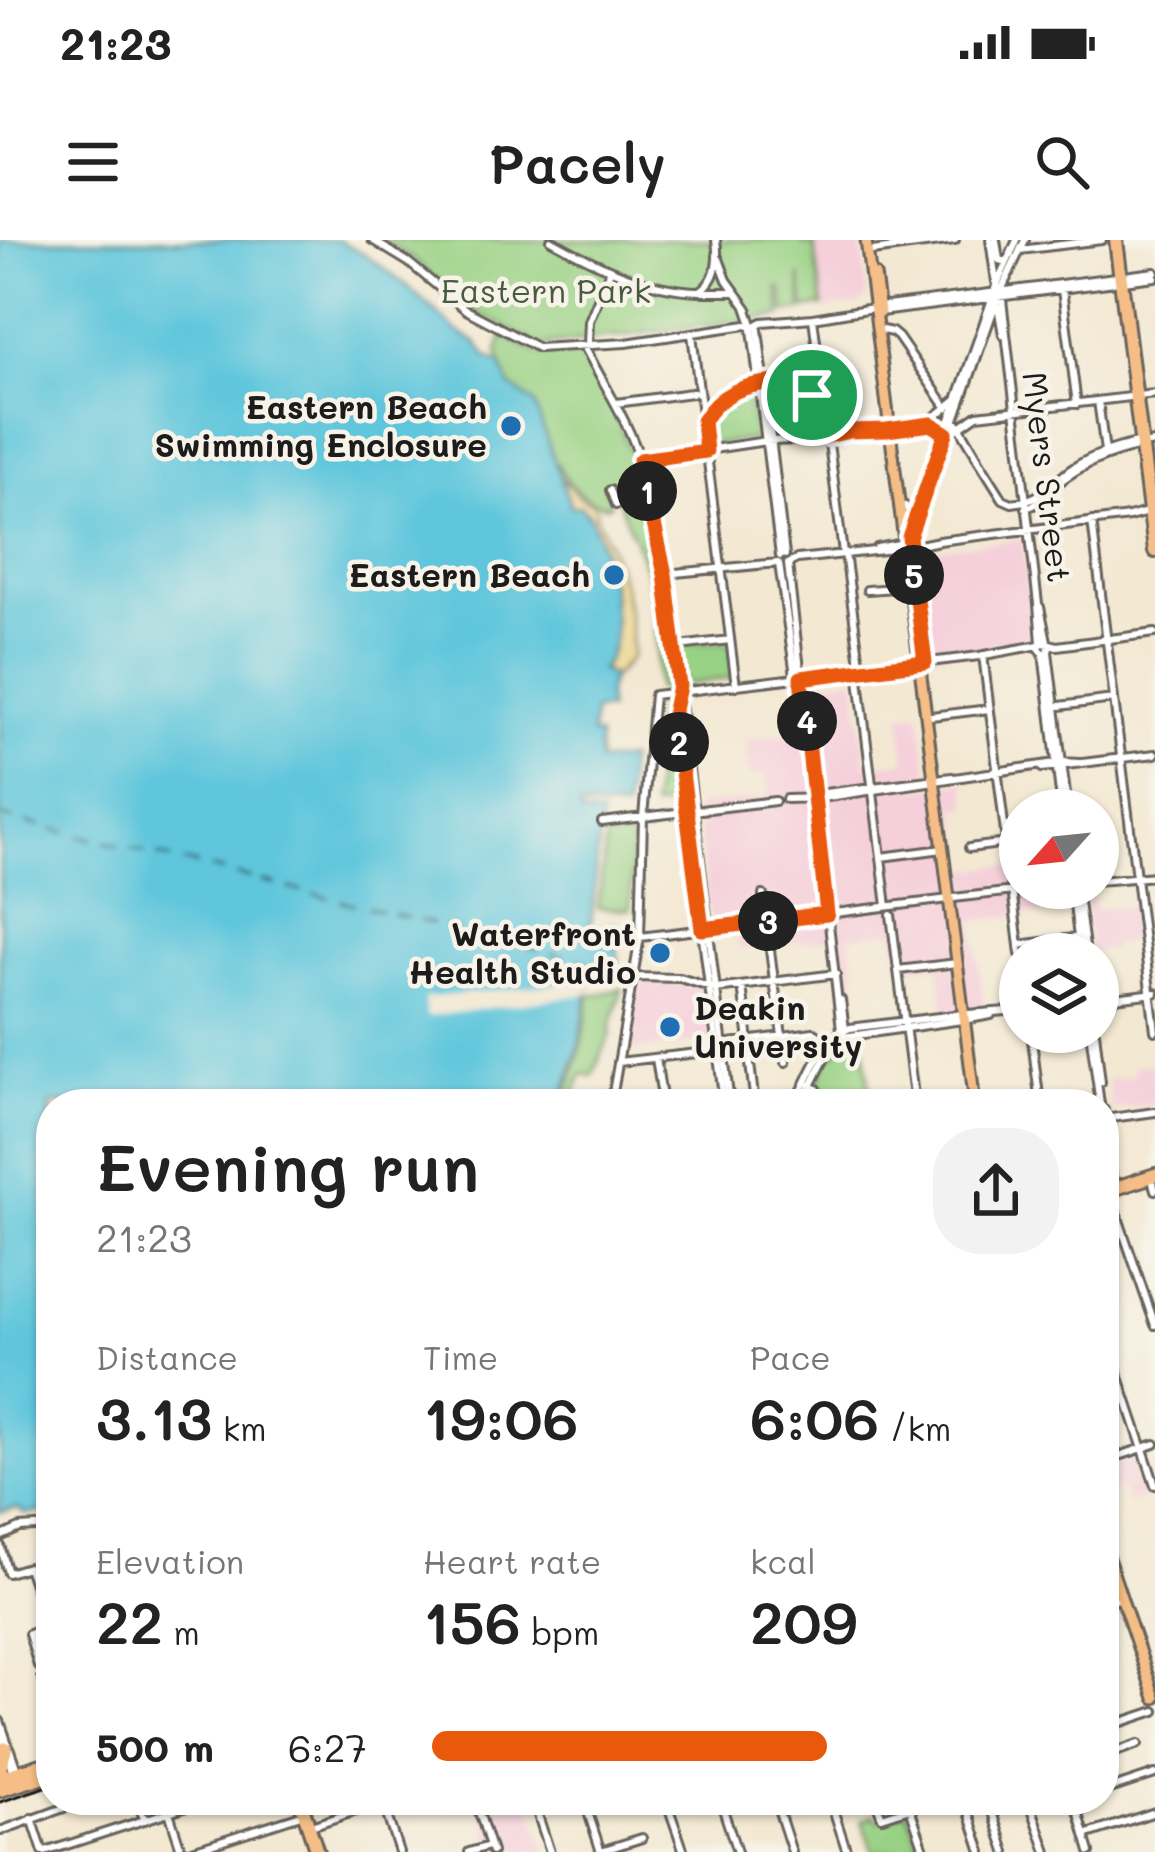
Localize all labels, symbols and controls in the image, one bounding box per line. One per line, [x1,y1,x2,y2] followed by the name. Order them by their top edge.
[60,13,172,71] text: 21:23
[489,127,666,198] text: Pacely
[60,129,126,195] icon: menu
[1029,129,1095,195] icon: search
[441,268,651,311] park label: Eastern Park
[761,344,863,446] pin
[779,362,845,428] icon: arrive
[1013,369,1083,585] street label: Myers Street
[155,384,487,465] place label: Eastern Beach Swimming Enclosure
[498,413,524,439] marker: Eastern Beach Swimming Enclosure
[617,461,677,521] pin: 1
[640,469,654,512] text: 1
[884,545,944,605] pin: 5
[349,552,590,595] place label: Eastern Beach
[904,553,924,596] text: 5
[601,562,627,588] marker: Eastern Beach
[777,691,837,751] pin: 4
[797,699,817,742] text: 4
[649,712,709,772] pin: 2
[670,720,688,763] text: 2
[999,789,1119,909] north arrow
[999,789,1119,1053] map controls
[738,891,798,951] pin: 3
[758,899,778,942] text: 3
[409,911,636,992] place label: Waterfront Health Studio
[999,933,1119,1053] button: layers
[647,940,673,966] marker: Waterfront Health Studio
[694,985,862,1067] place label: Deakin University
[657,1014,683,1040] marker: Deakin University
[96,1123,479,1209] text: Evening run
[933,1128,1059,1254] button: share
[96,1211,192,1262] text: 21:23
[96,1335,238,1378] text: Distance
[423,1335,498,1378] text: Time
[750,1335,831,1378] text: Pace
[96,1378,212,1456] text: 3.13
[423,1378,579,1456] text: 19:06
[750,1378,880,1456] text: 6:06
[212,1406,267,1449] text: km
[880,1406,951,1449] text: /km
[96,1539,244,1582] text: Elevation
[423,1539,601,1582] text: Heart rate
[750,1539,816,1582] text: kcal
[96,1582,163,1660] text: 22
[423,1582,521,1660] text: 156
[750,1582,857,1660] text: 209
[163,1610,200,1653] text: m
[521,1610,599,1653] text: bpm
[96,1721,214,1772] text: 500 m
[288,1721,367,1772] text: 6:27

